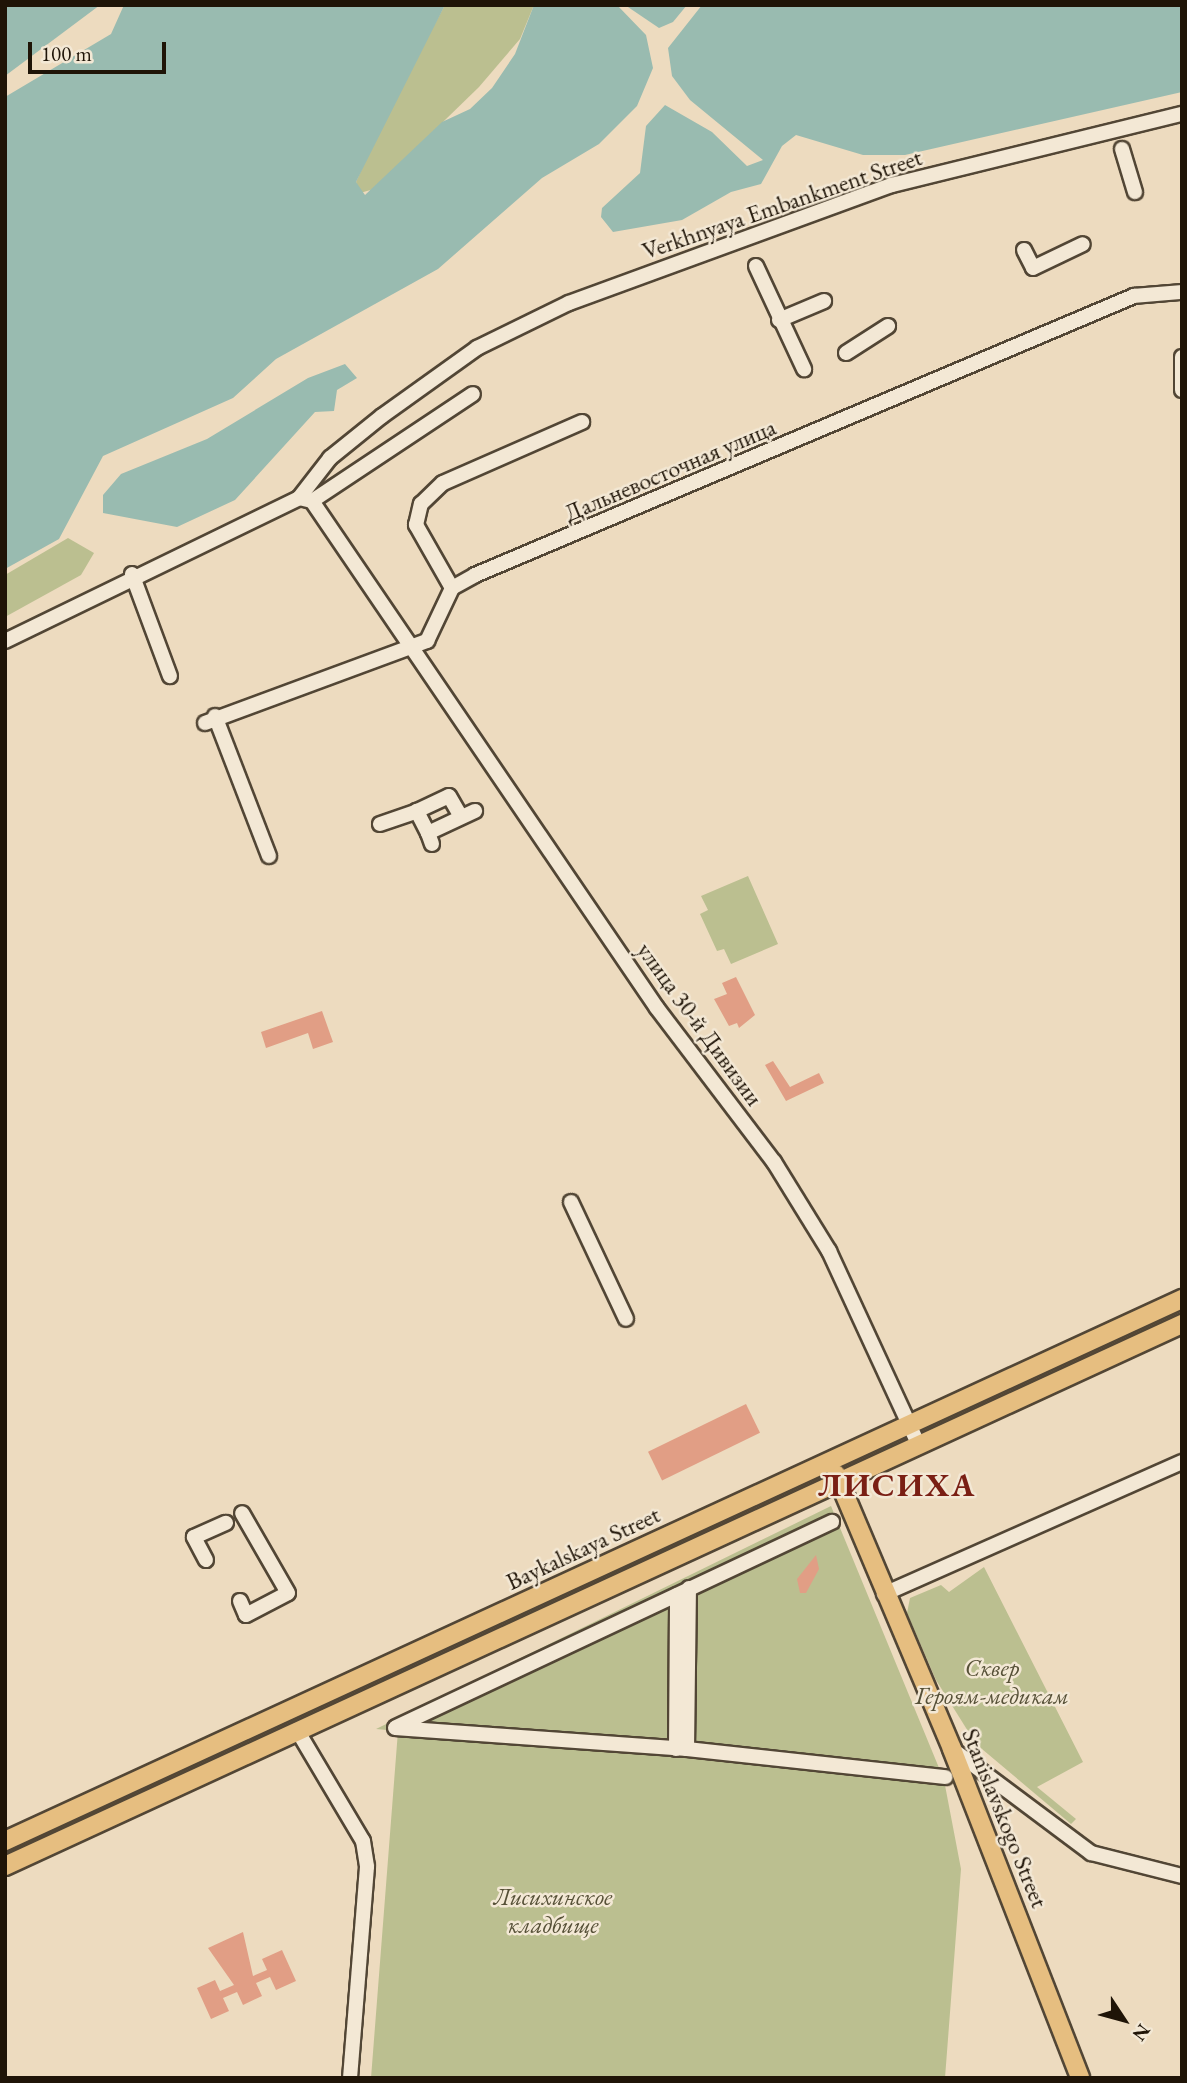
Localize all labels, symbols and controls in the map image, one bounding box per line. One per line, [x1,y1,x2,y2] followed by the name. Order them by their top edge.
[32,28,170,72] scale bar
[41,40,92,67] text: 100 m
[638,143,926,265] street label: Verkhnyaya Embankment Street
[560,412,780,528] street label: Дальневосточная улица
[631,937,769,1111] street label: улица 30-й Дивизии
[819,1466,975,1504] district label: ЛИСИХА
[502,1500,664,1596] street label: Baykalskaya Street
[915,1654,1069,1710] park label: Сквер Героям-медикам
[956,1724,1054,1912] street label: Stanislavskogo Street
[494,1883,612,1939] park label: Лисихинское кладбище
[1089,1985,1159,2055] north arrow
[1127,2019,1156,2046] text: N

